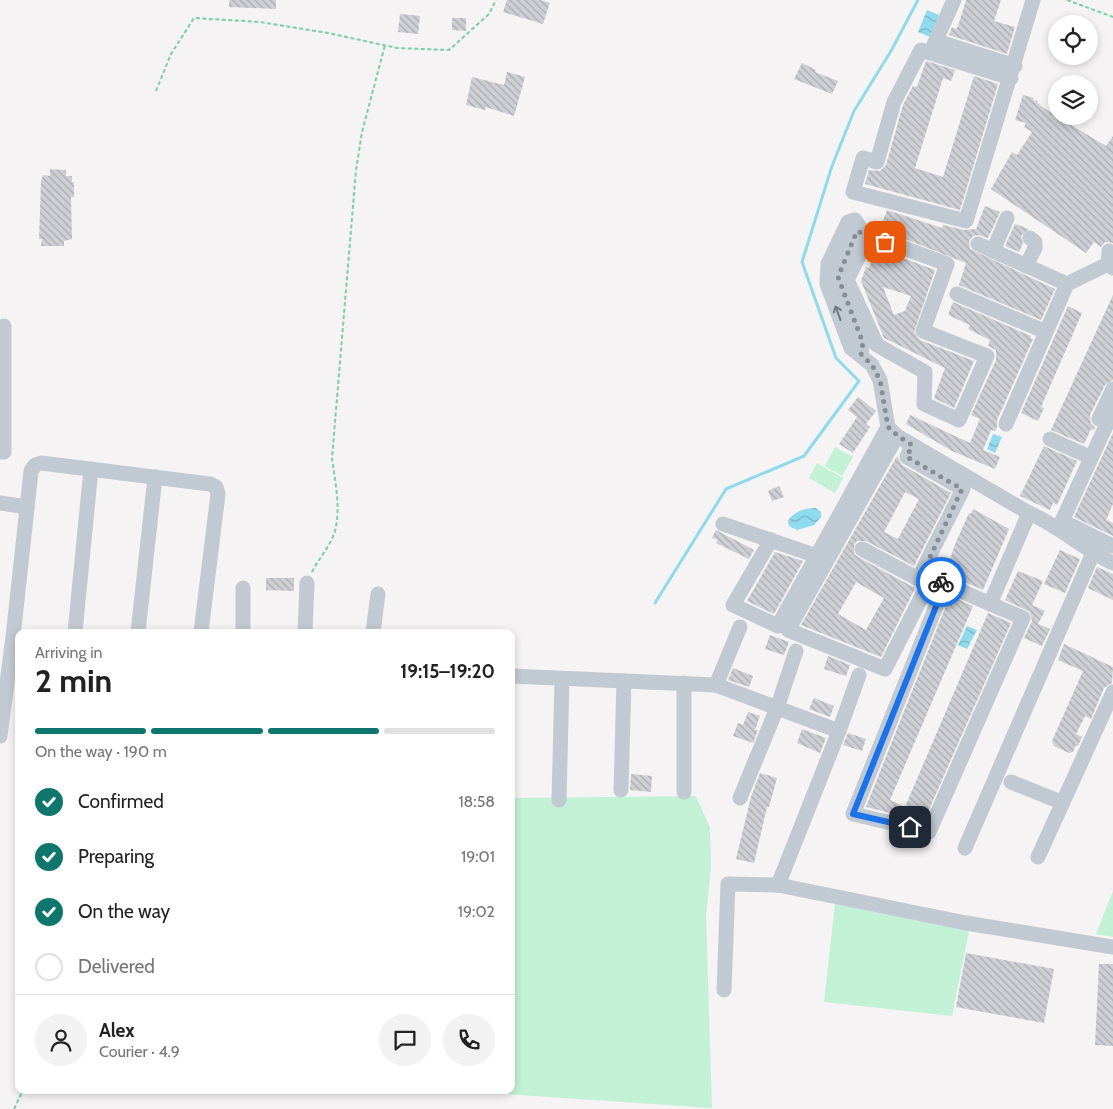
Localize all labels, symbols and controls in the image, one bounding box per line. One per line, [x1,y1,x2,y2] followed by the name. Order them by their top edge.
[1048,15,1098,125] map controls
[1048,15,1098,65] button: locate
[1048,75,1098,125] button: layers
[864,221,906,263] pin
[871,228,899,256] icon: bag
[833,306,842,321] one-way arrow
[916,557,966,607] courier
[927,568,955,596] icon: bike
[35,643,102,662] text: Arriving in
[400,660,495,683] text: 19:15–19:20
[35,661,112,700] text: 2 min
[35,742,167,761] text: On the way · 190 m
[35,788,63,816] icon: check
[78,790,164,813] text: Confirmed
[458,792,495,811] text: 18:58
[889,806,931,848] pin
[896,813,924,841] icon: home
[35,843,63,871] icon: check
[78,845,154,868] text: Preparing
[461,847,495,866] text: 19:01
[35,898,63,926] icon: check
[78,900,170,923] text: On the way
[458,902,495,921] text: 19:02
[78,955,155,978] text: Delivered
[35,1014,87,1066] button: person
[379,1014,431,1066] button: chat
[443,1014,495,1066] button: phone
[99,1019,135,1042] text: Alex
[99,1042,180,1061] text: Courier · 4.9

